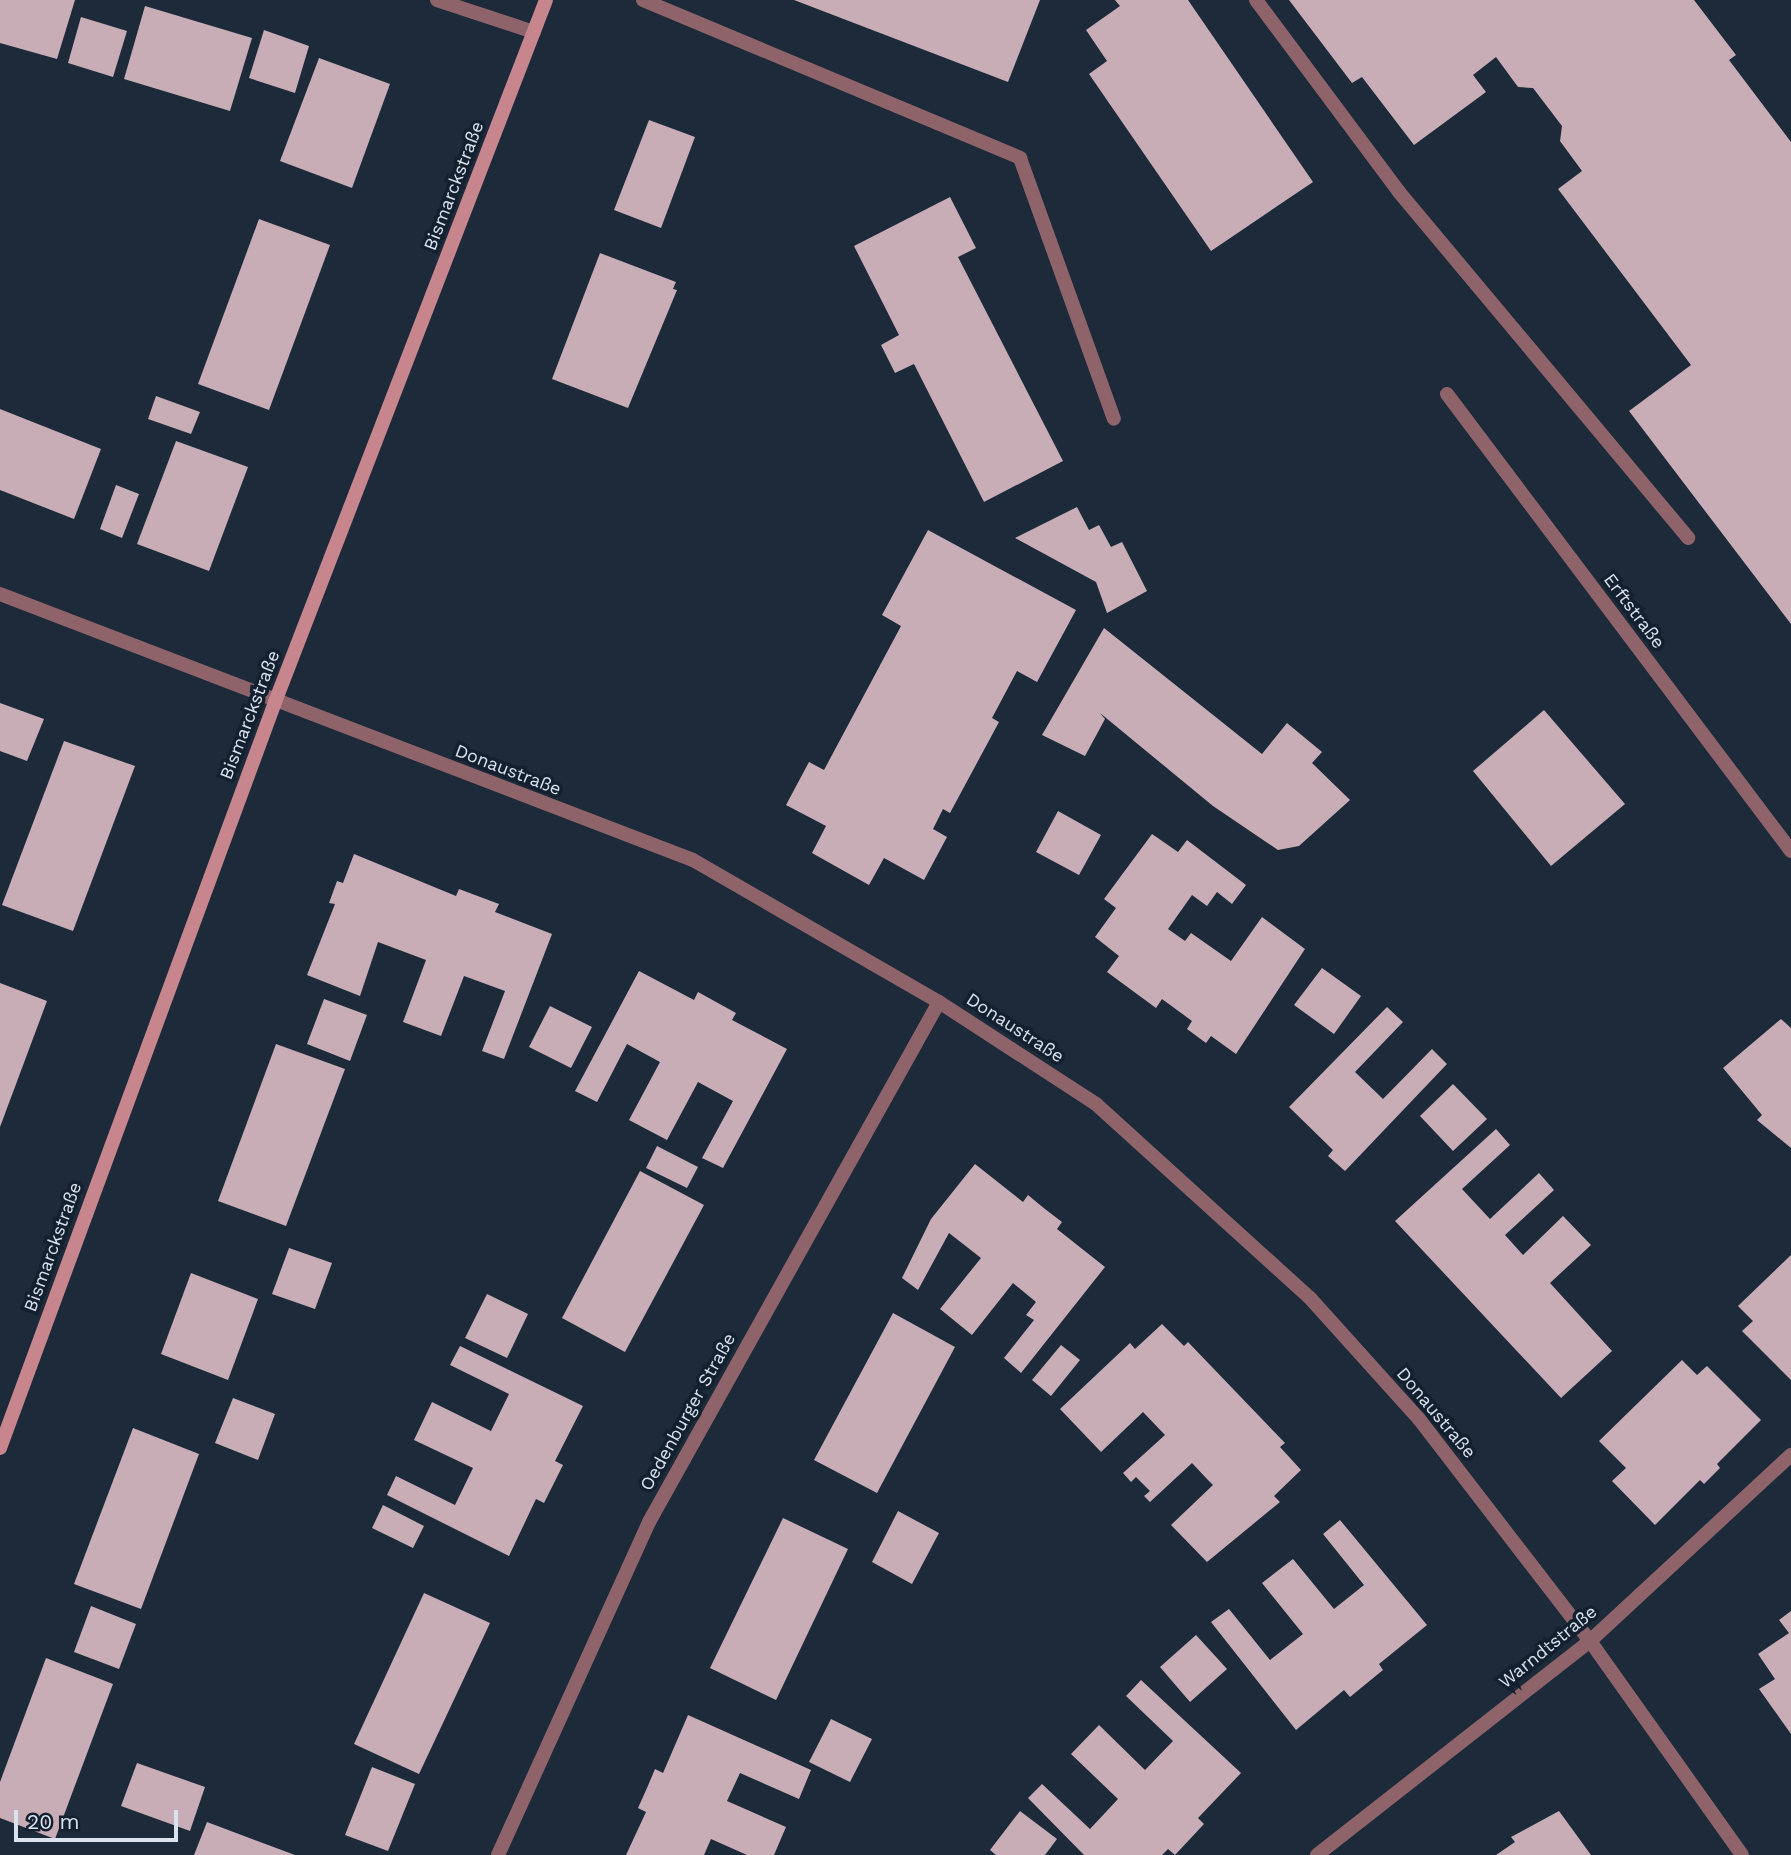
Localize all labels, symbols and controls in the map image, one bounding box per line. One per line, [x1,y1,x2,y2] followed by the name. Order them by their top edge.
[419,118,489,254] street label: Bismarckstraße
[1599,569,1669,653] street label: Erftstraße
[215,647,285,783] street label: Bismarckstraße
[452,740,564,800] street label: Donaustraße
[962,988,1068,1068] street label: Donaustraße
[20,1179,86,1315] street label: Bismarckstraße
[636,1329,740,1495] street label: Oedenburger Straße
[1392,1363,1480,1463] street label: Donaustraße
[1495,1601,1601,1693] street label: Warndtstraße
[18,1796,182,1840] scale bar
[27,1809,79,1834] text: 20 m

